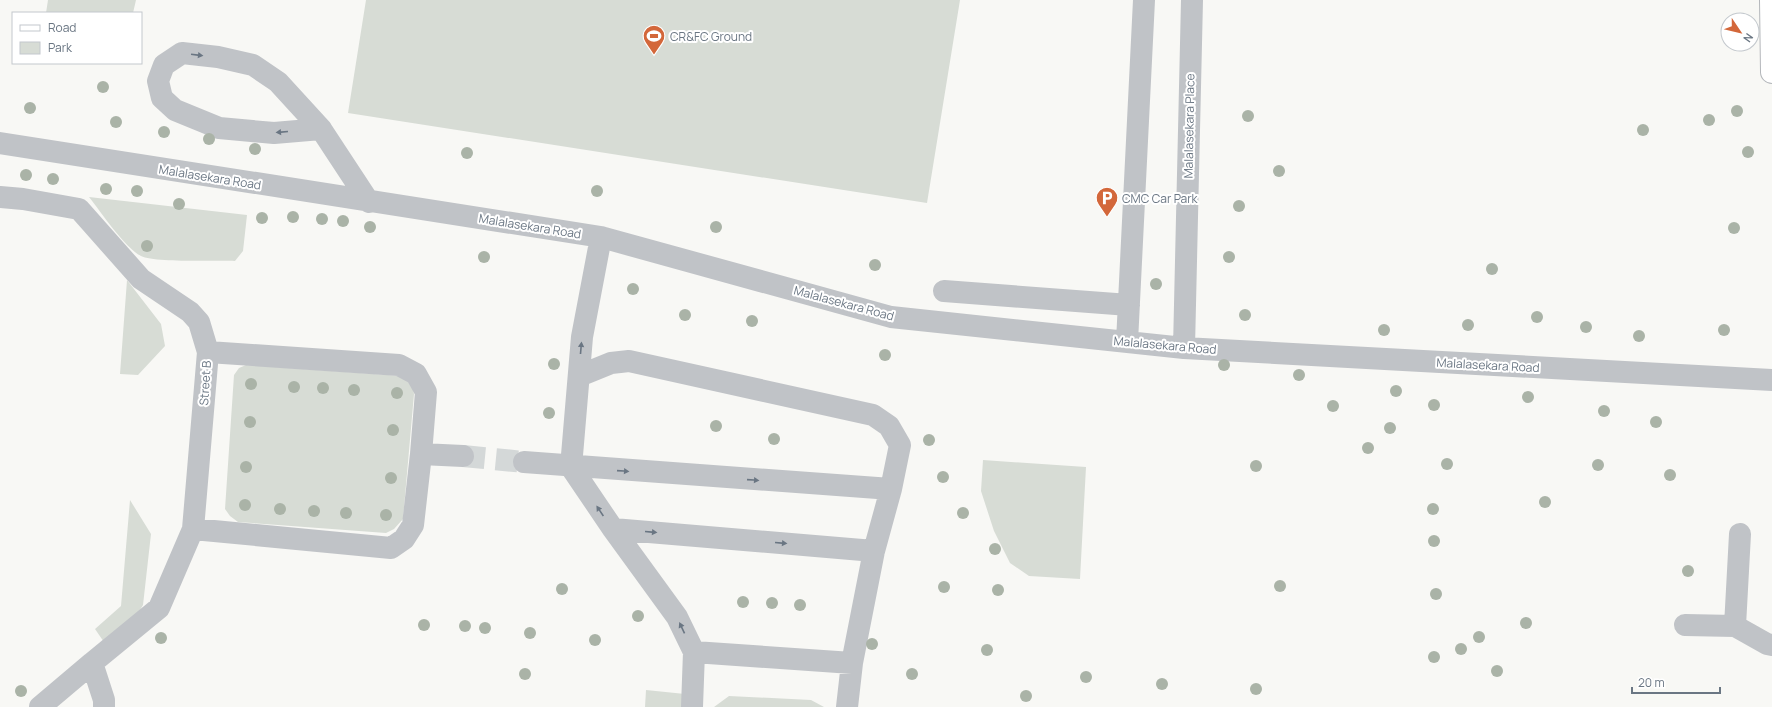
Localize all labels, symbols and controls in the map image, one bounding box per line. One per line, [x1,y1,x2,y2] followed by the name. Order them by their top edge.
[12,12,142,64] legend
[1720,12,1760,52] north arrow
[48,19,76,36] text: Road
[641,23,667,56] sports icon: CR&FC Ground
[670,28,752,45] place label: CR&FC Ground
[1740,30,1757,46] text: N
[48,39,73,56] text: Park
[191,52,203,58] one-way arrow
[1180,73,1198,179] street label: Malalasekara Place
[276,129,288,136] one-way arrow
[158,161,262,193] street label: Malalasekara Road
[1094,185,1120,218] parking icon: CMC Car Park
[1122,190,1199,207] place label: CMC Car Park
[478,210,582,242] street label: Malalasekara Road
[792,281,896,325] street label: Malalasekara Road
[1113,332,1217,358] street label: Malalasekara Road
[578,342,585,354] one-way arrow
[1436,354,1540,376] street label: Malalasekara Road
[195,360,215,406] street label: Street B
[617,467,630,474] one-way arrow
[747,476,759,483] one-way arrow
[596,505,604,516] one-way arrow
[645,529,657,536] one-way arrow
[775,540,787,546] one-way arrow
[679,623,685,634] one-way arrow
[1632,669,1720,695] scale bar
[1638,674,1665,691] text: 20 m

